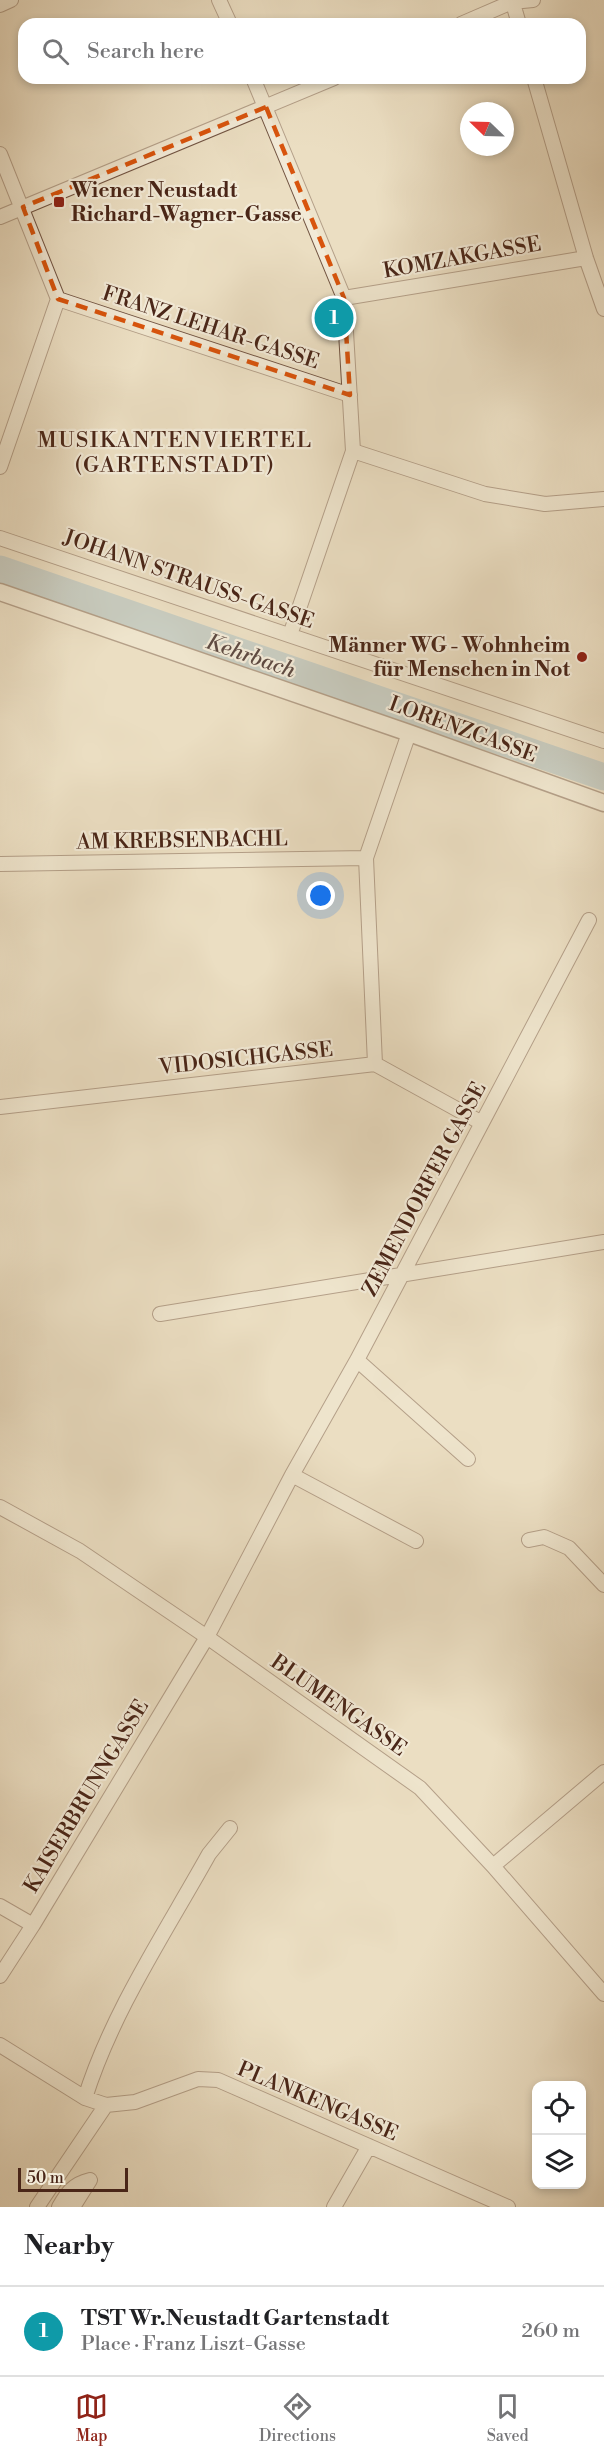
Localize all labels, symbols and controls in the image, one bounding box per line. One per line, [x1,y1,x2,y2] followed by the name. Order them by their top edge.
[18,18,586,84] search box
[39,35,72,68] icon: search
[87,38,204,65] text: Search here
[460,102,514,156] north arrow
[70,178,302,228] place label: Wiener Neustadt Richard-Wagner-Gasse
[52,195,66,209] marker: Wiener Neustadt Richard-Wagner-Gasse
[381,231,543,285] street label: KOMZAKGASSE
[99,281,322,375] street label: FRANZ LEHAR-GASSE
[314,296,354,340] pin: 1
[37,427,313,479] district label: MUSIKANTENVIERTEL (GARTENSTADT)
[59,524,317,635] street label: JOHANN STRAUSS-GASSE
[202,629,300,685] water label: Kehrbach
[328,633,571,683] place label: Männer WG - Wohnheim für Menschen in Not
[575,650,589,664] marker: Männer WG - Wohnheim für Menschen in Not
[385,691,540,769] street label: LORENZGASSE
[75,826,288,856] street label: AM KREBSENBACHL
[306,881,335,910] your location
[157,1037,335,1081] street label: VIDOSICHGASSE
[357,1078,492,1301] street label: ZEMENDORFER GASSE
[265,1649,411,1762] street label: BLUMENGASSE
[19,1695,155,1898] street label: KAISERBRUNNGASSE
[233,2056,402,2147] street label: PLANKENGASSE
[532,2081,586,2189] map controls
[532,2081,586,2135] button: locate
[532,2135,586,2189] button: layers
[18,2165,128,2192] scale bar
[27,2168,64,2188] text: 50 m
[24,2230,114,2262] text: Nearby
[81,2305,389,2332] text: TST Wr.Neustadt Gartenstadt
[39,2319,48,2344] text: 1
[522,2319,580,2344] text: 260 m
[81,2332,306,2357] text: Place · Franz Liszt-Gasse
[75,2390,108,2446] tab: Map
[259,2390,336,2446] tab: Directions
[487,2390,529,2446] tab: Saved

